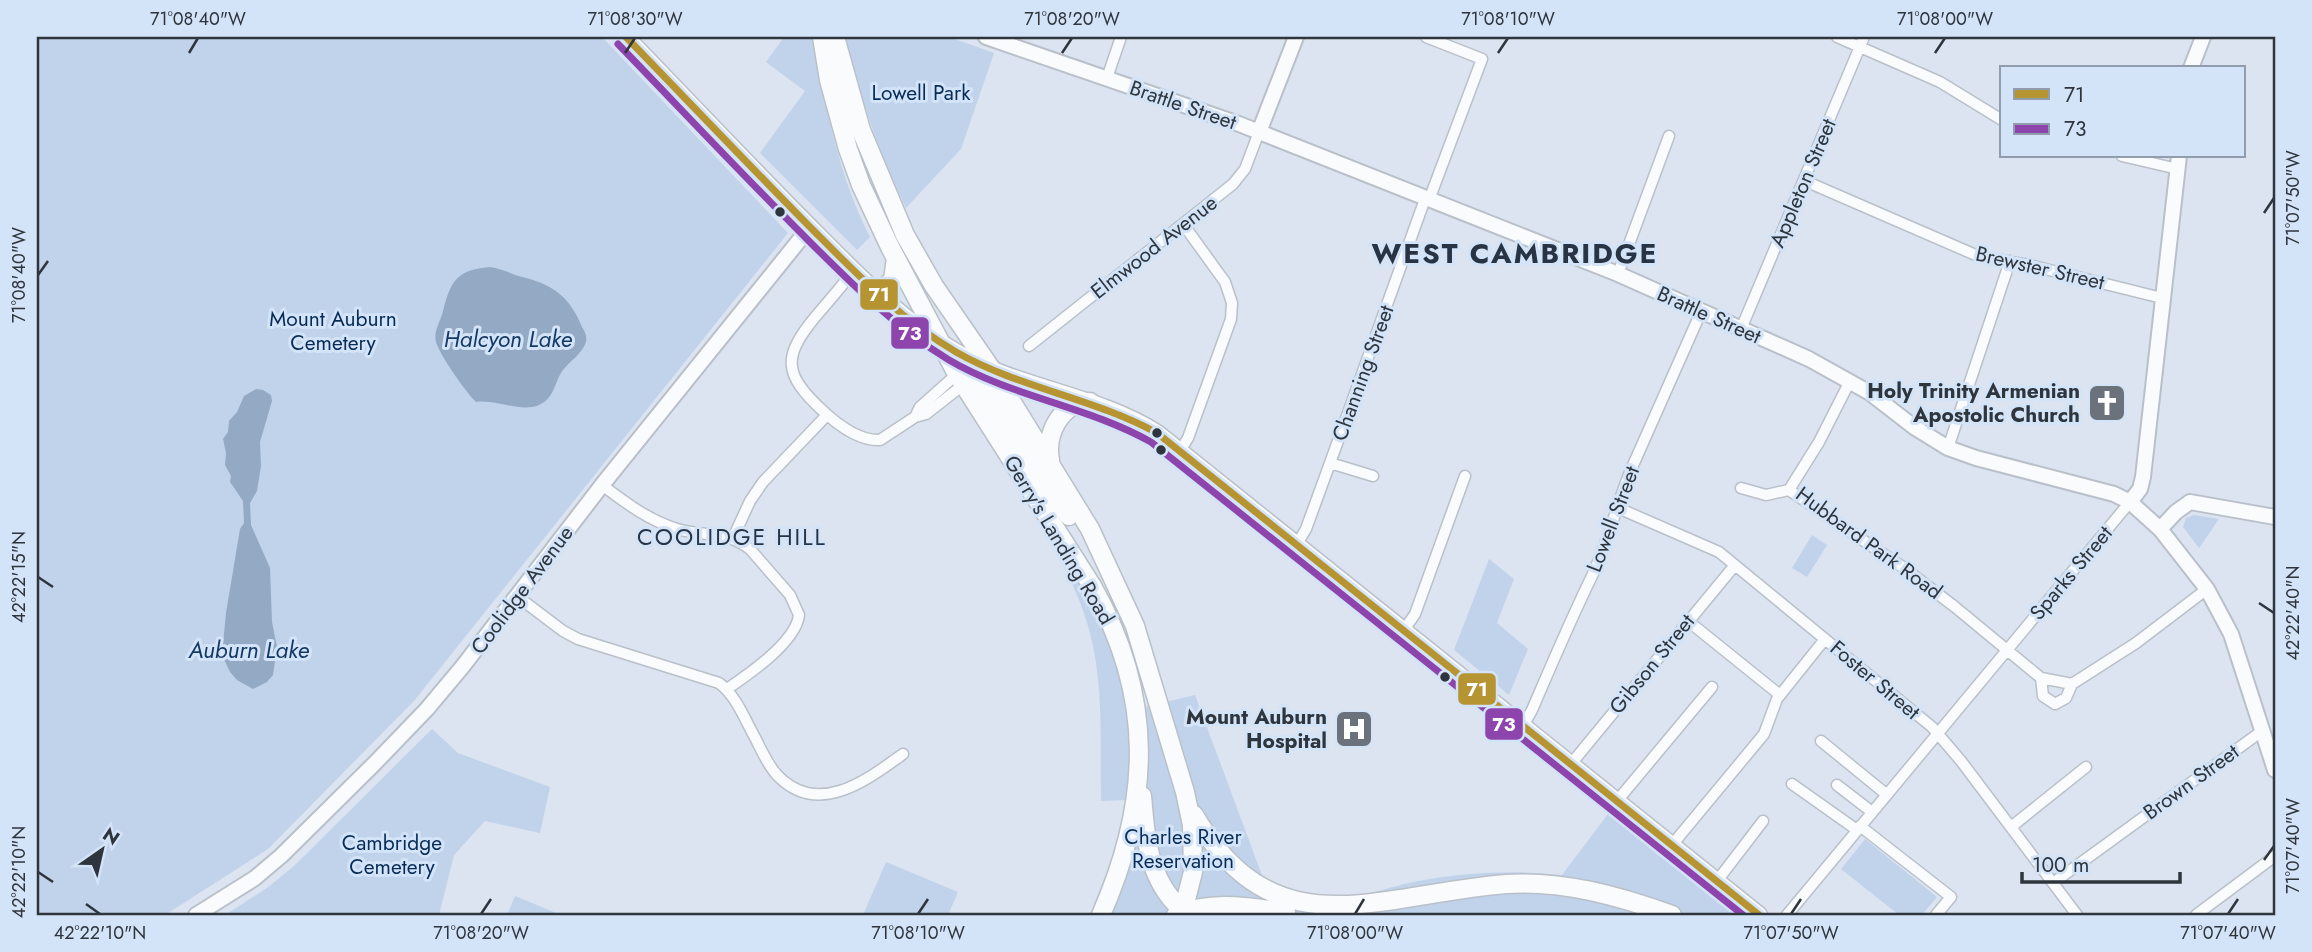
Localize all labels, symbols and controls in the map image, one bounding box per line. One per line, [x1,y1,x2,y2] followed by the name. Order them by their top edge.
[150,6,246,32] text: 71°08'40"W
[587,6,683,32] text: 71°08'30"W
[1024,6,1120,32] text: 71°08'20"W
[1461,6,1555,32] text: 71°08'10"W
[1897,6,1993,32] text: 71°08'00"W
[2000,66,2246,158] legend
[1126,73,1240,137] street label: Brattle Street
[872,78,971,108] park label: Lowell Park
[2064,80,2084,110] text: 71
[1762,114,1844,252] street label: Appleton Street
[2064,114,2087,144] text: 73
[2280,150,2306,246] text: 71°07'50"W
[1084,188,1224,306] street label: Elmwood Avenue
[773,205,787,219] unlabelled marker
[6,227,32,323] text: 71°08'40"W
[1372,233,1658,274] district label: WEST CAMBRIDGE
[1973,239,2107,297] street label: Brewster Street
[859,278,899,311] line badge: 71
[1652,279,1766,351] street label: Brattle Street
[868,281,890,308] text: 71
[1325,301,1401,445] street label: Channing Street
[269,304,397,358] park label: Mount Auburn Cemetery
[890,316,930,350] line badge: 73
[898,320,922,347] text: 73
[444,322,573,356] water label: Halcyon Lake
[1867,376,2080,430] place label: Holy Trinity Armenian Apostolic Church
[2086,382,2128,424] church icon: Holy Trinity Armenian Apostolic Church
[1150,426,1164,440] unlabelled marker
[1154,443,1168,457] unlabelled marker
[997,450,1121,630] street label: Gerry's Landing Road
[1579,462,1647,576] street label: Lowell Street
[1790,480,1948,606] street label: Hubbard Park Road
[464,519,580,661] street label: Coolidge Avenue
[2023,519,2119,627] street label: Sparks Street
[637,520,827,554] district label: COOLIDGE HILL
[6,531,32,623] text: 42°22'15"N
[2280,566,2306,660] text: 42°22'40"N
[1602,608,1702,720] street label: Gibson Street
[188,633,310,667] water label: Auburn Lake
[1824,633,1926,727] street label: Foster Street
[1438,670,1452,684] unlabelled marker
[1457,672,1497,706] line badge: 71
[1466,676,1488,703] text: 71
[1186,702,1327,756] place label: Mount Auburn Hospital
[1484,707,1524,741] line badge: 73
[1333,708,1375,750] hospital icon: Mount Auburn Hospital
[1492,711,1516,738] text: 73
[2137,737,2245,827] street label: Brown Street
[2280,798,2306,894] text: 71°07'40"W
[66,816,136,886] north arrow
[97,821,125,852] text: N
[1124,822,1242,876] park label: Charles River Reservation
[6,826,32,918] text: 42°22'10"N
[342,828,442,882] park label: Cambridge Cemetery
[2022,840,2179,884] scale bar
[2032,850,2089,880] text: 100 m
[54,920,146,946] text: 42°22'10"N
[433,920,529,946] text: 71°08'20"W
[871,920,965,946] text: 71°08'10"W
[1307,920,1403,946] text: 71°08'00"W
[1743,920,1839,946] text: 71°07'50"W
[2180,920,2276,946] text: 71°07'40"W

